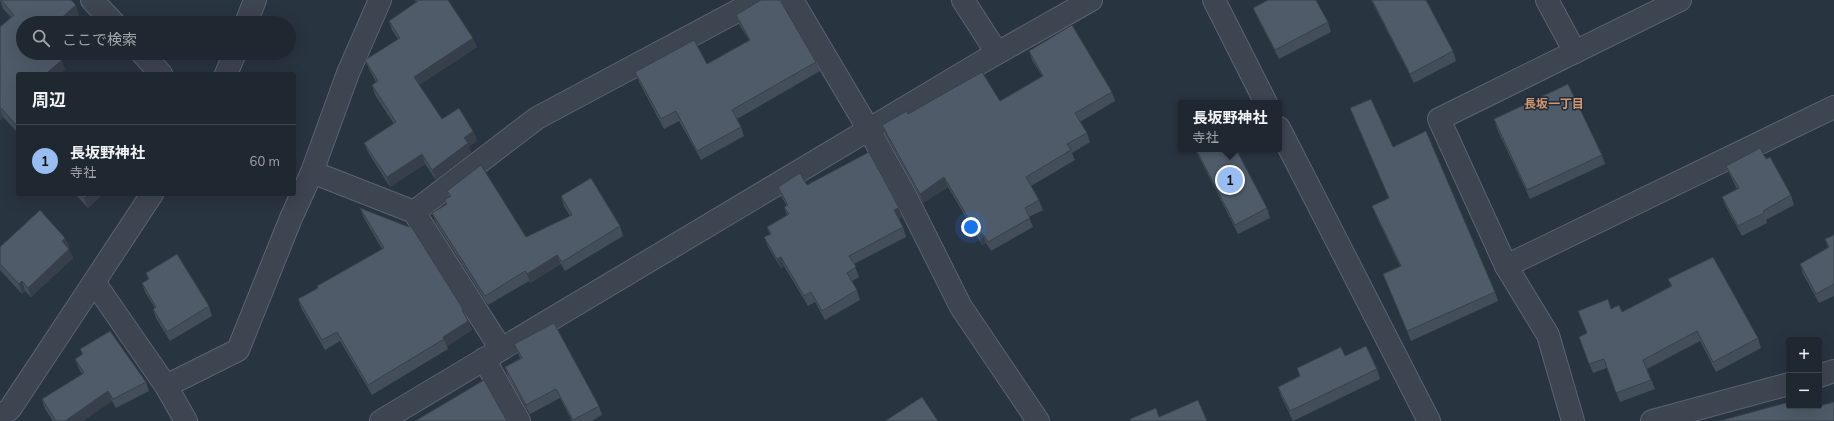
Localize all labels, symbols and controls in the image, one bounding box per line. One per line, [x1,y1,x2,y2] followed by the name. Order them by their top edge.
[16,16,296,60] search box
[30,27,52,49] icon: search
[62,30,137,49] text: ここで検索
[32,89,66,110] text: 周辺
[1524,96,1584,111] district label: 長坂一丁目
[1178,100,1282,152] popup
[1192,108,1268,127] text: 長坂野神社
[1192,129,1219,145] text: 寺社
[70,143,145,162] text: 長坂野神社
[41,153,49,169] text: 1
[250,153,280,169] text: 60 m
[70,164,96,180] text: 寺社
[1217,165,1243,195] pin: 1
[961,217,981,237] your location
[1786,337,1822,409] map controls
[1786,337,1822,373] button: +
[1786,373,1822,409] button: −

